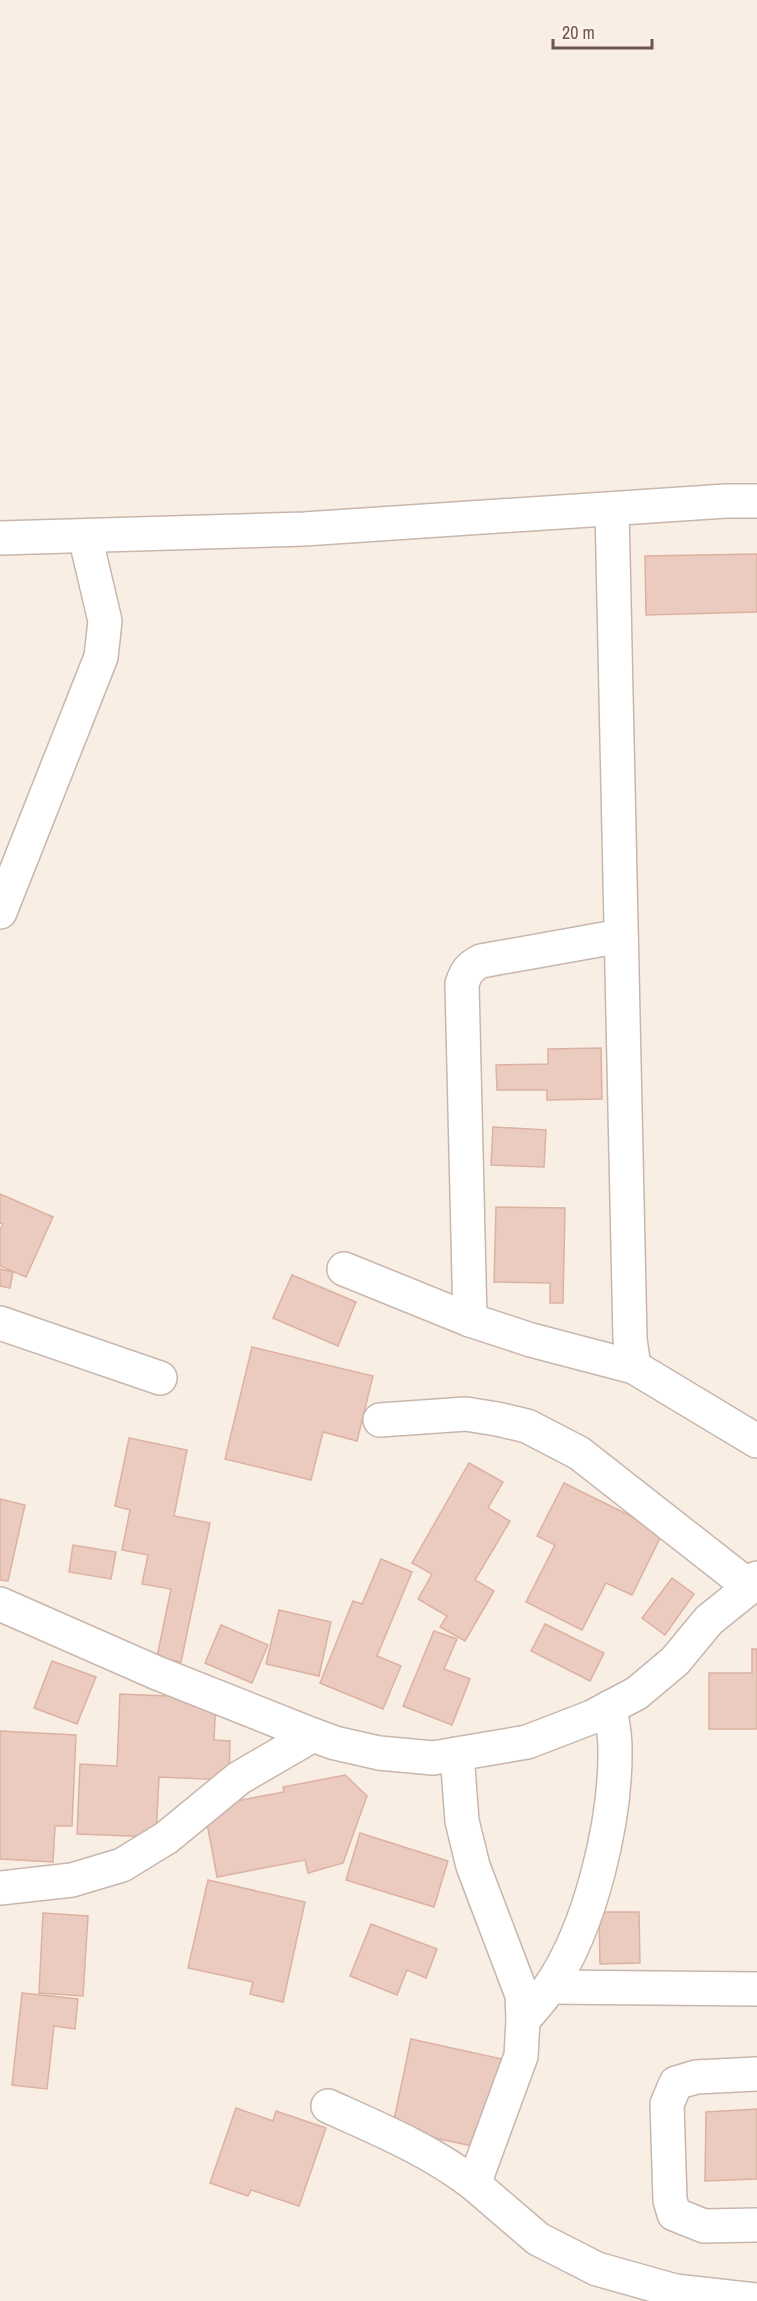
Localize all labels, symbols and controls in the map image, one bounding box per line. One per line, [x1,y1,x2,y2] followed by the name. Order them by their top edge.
[553,12,652,50] scale bar
[562,20,595,45] text: 20 m

